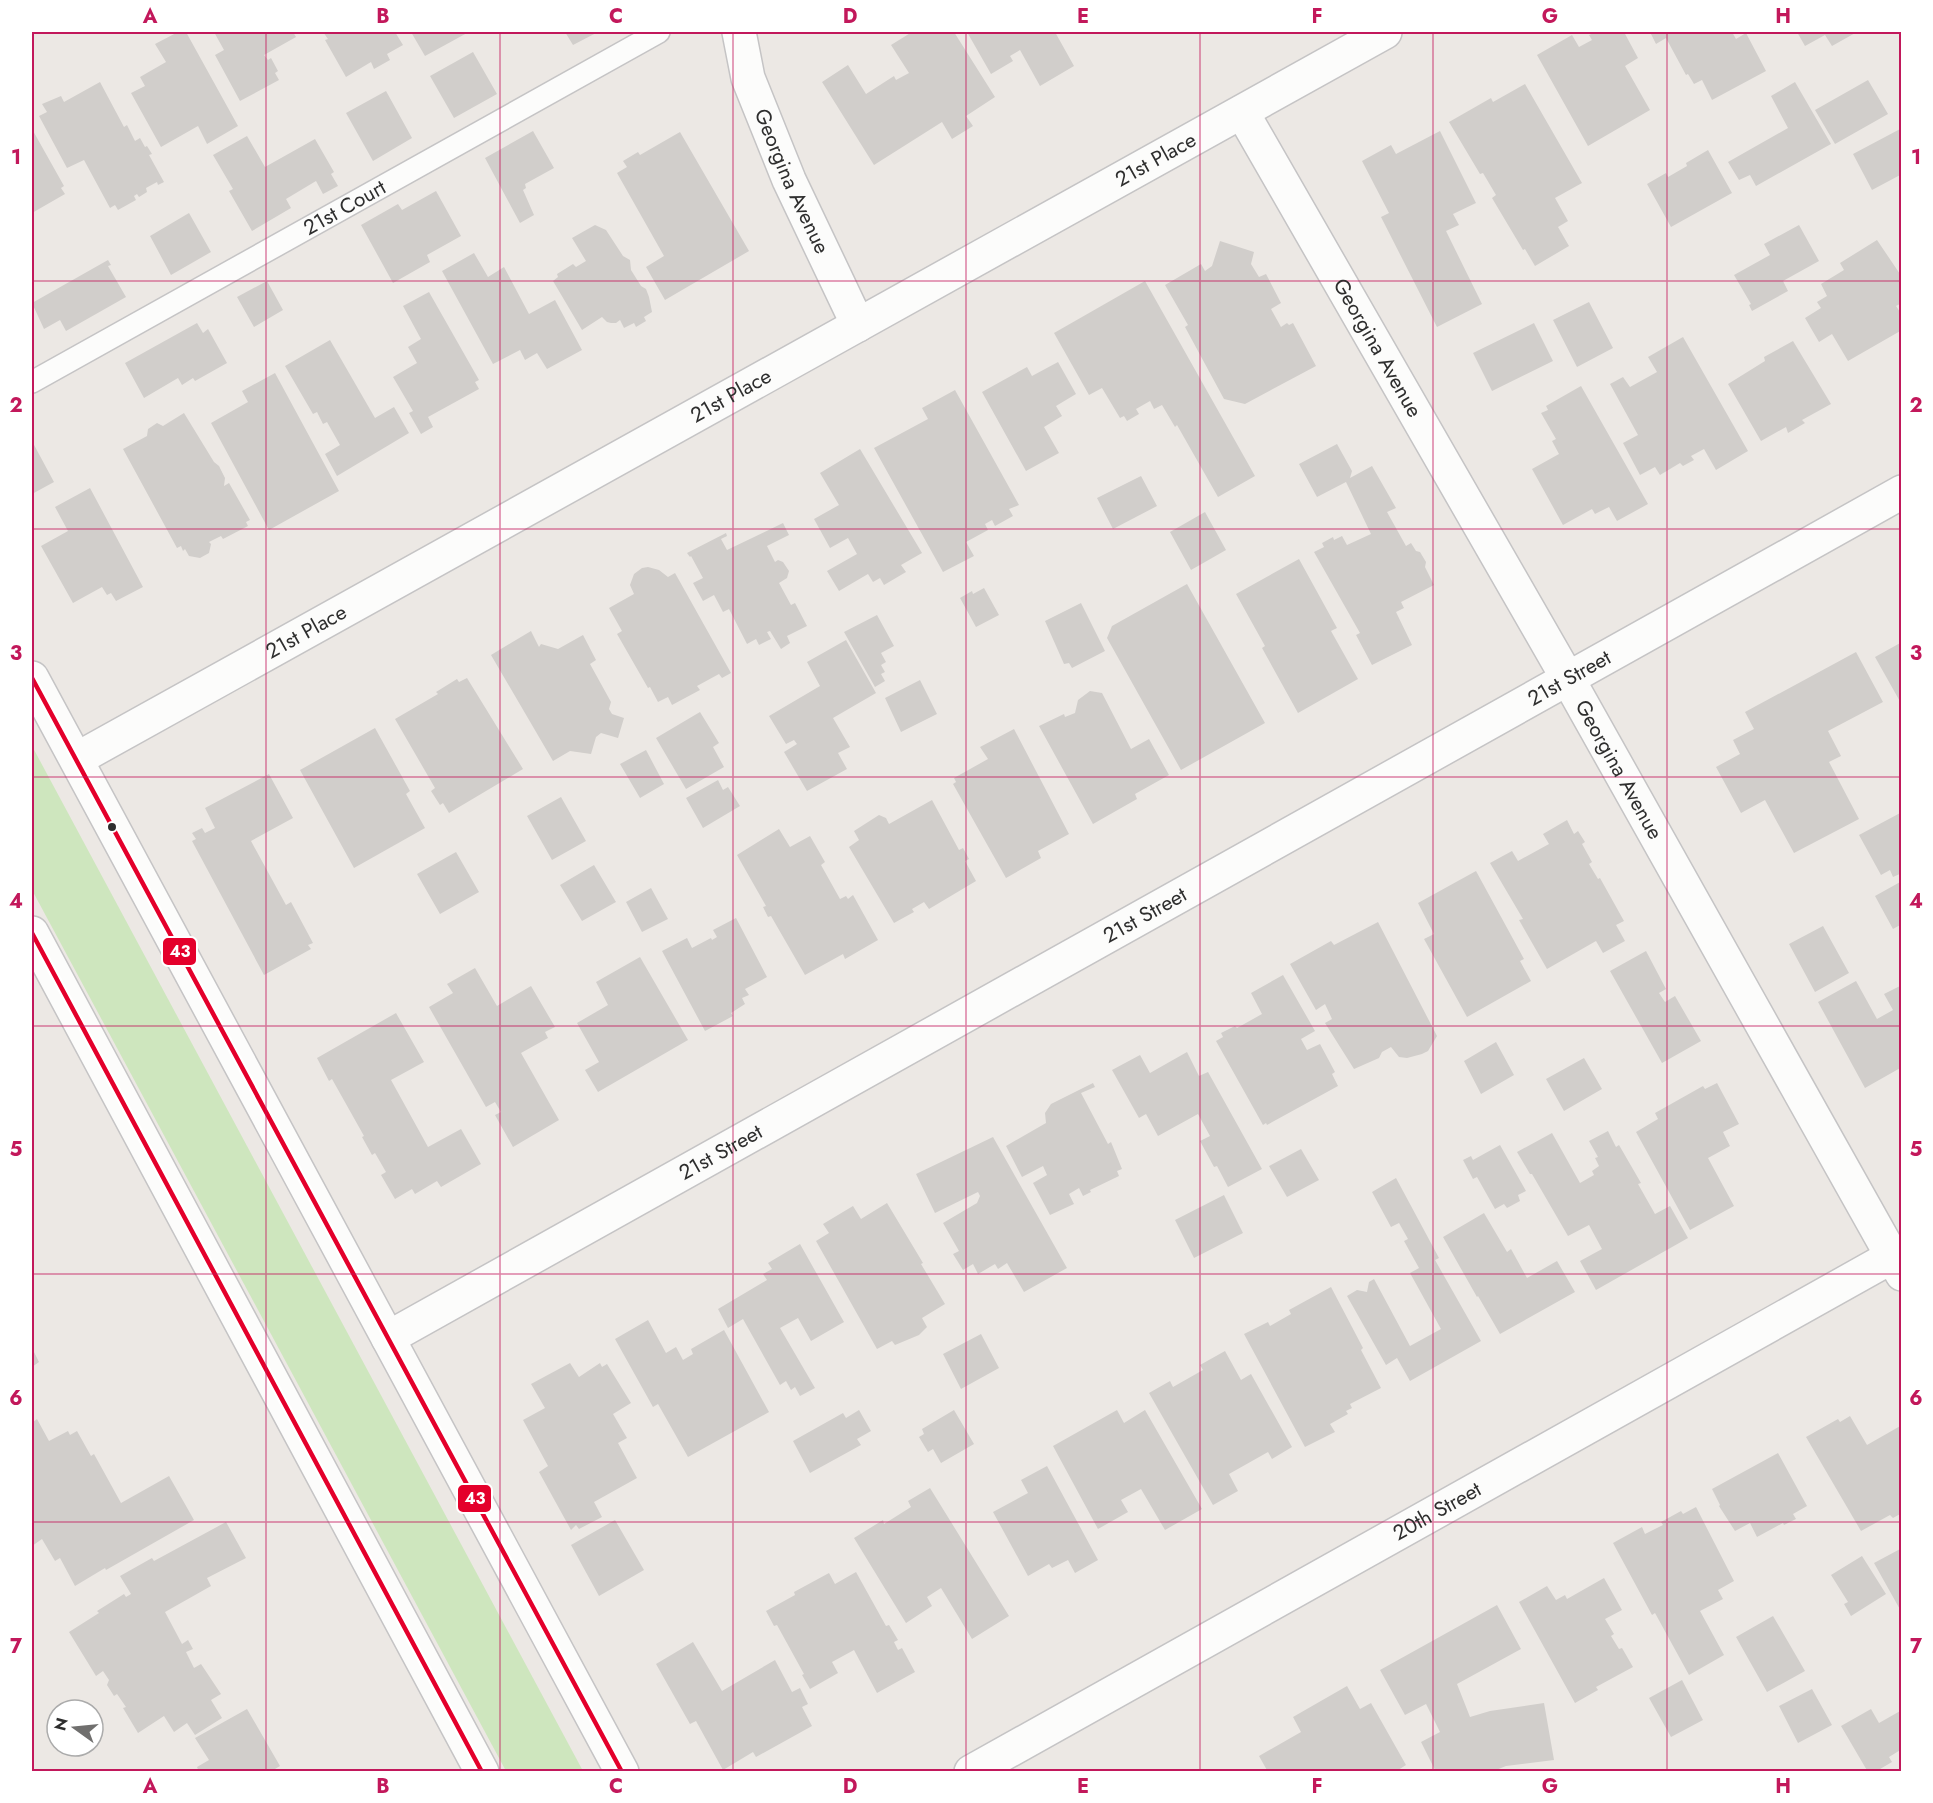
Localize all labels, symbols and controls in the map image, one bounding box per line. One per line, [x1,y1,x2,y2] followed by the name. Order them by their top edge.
[142,2,158,31] text: A
[376,2,390,31] text: B
[609,2,623,31] text: C
[843,2,857,31] text: D
[1077,2,1089,31] text: E
[1311,2,1323,31] text: F
[1542,2,1558,31] text: G
[1775,2,1791,31] text: H
[747,104,837,259] street label: Georgina Avenue
[1110,125,1202,194] street label: 21st Place
[11,143,21,172] text: 1
[1911,143,1921,172] text: 1
[298,172,391,243] street label: 21st Court
[1326,273,1430,423] street label: Georgina Avenue
[685,361,777,430] street label: 21st Place
[9,391,23,420] text: 2
[1909,391,1923,420] text: 2
[260,597,352,666] street label: 21st Place
[10,639,22,668] text: 3
[1910,639,1922,668] text: 3
[1522,643,1616,713] street label: 21st Street
[1568,694,1670,845] street label: Georgina Avenue
[106,821,118,833] unlabelled marker
[1098,880,1192,950] street label: 21st Street
[9,887,23,916] text: 4
[1909,887,1923,916] text: 4
[162,937,197,966] line badge: 43
[169,940,191,963] text: 43
[673,1117,768,1188] street label: 21st Street
[10,1135,23,1164] text: 5
[1910,1135,1923,1164] text: 5
[9,1384,23,1413] text: 6
[1909,1384,1923,1413] text: 6
[1387,1474,1487,1548] street label: 20th Street
[457,1484,492,1513] line badge: 43
[464,1487,486,1510] text: 43
[10,1632,23,1661] text: 7
[1910,1632,1923,1661] text: 7
[45,1698,105,1758] north arrow
[48,1715,74,1733] text: N
[142,1772,158,1801] text: A
[376,1772,390,1801] text: B
[609,1772,623,1801] text: C
[843,1772,857,1801] text: D
[1077,1772,1089,1801] text: E
[1311,1772,1323,1801] text: F
[1542,1772,1558,1801] text: G
[1775,1772,1791,1801] text: H

